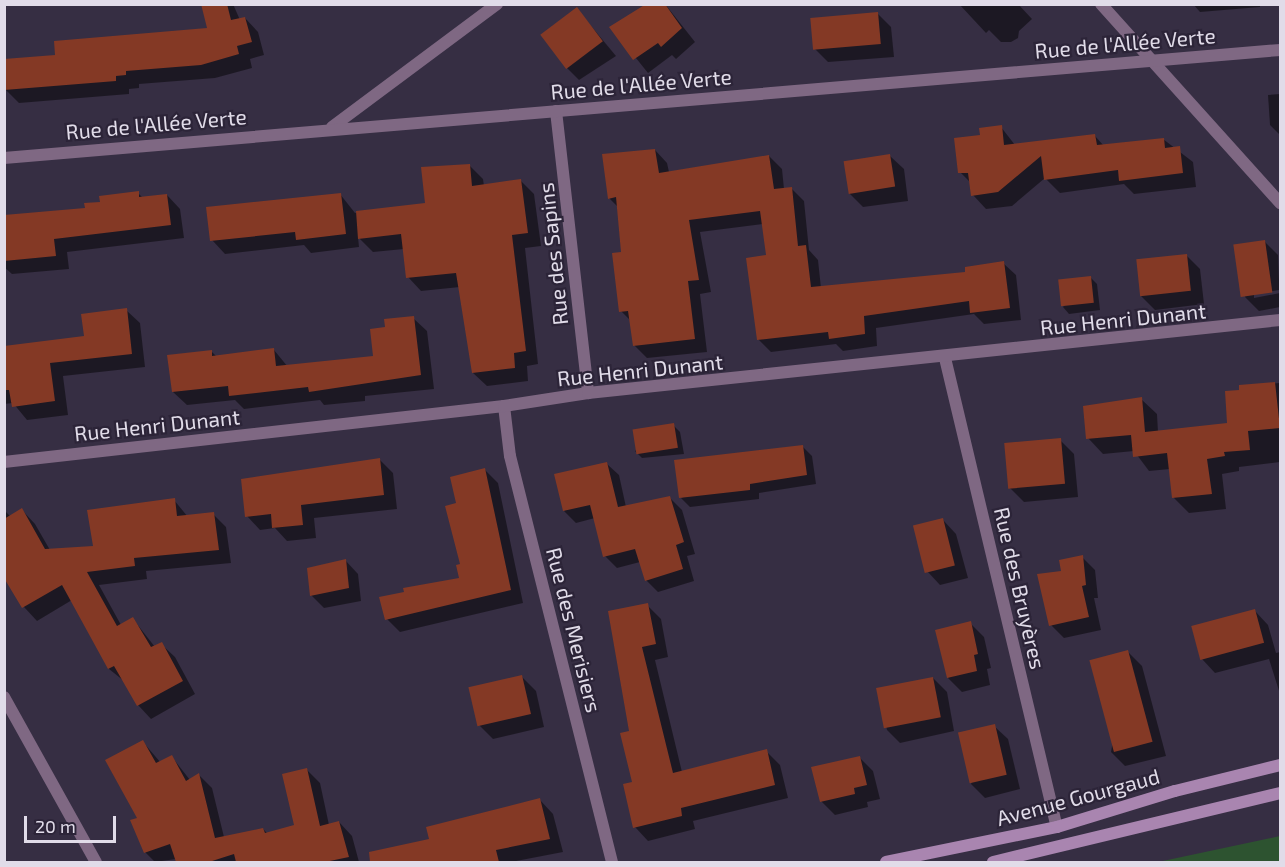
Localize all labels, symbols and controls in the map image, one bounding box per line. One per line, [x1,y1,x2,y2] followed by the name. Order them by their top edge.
[1033,23,1217,63] street label: Rue de l'Allée Verte
[549,64,733,104] street label: Rue de l'Allée Verte
[64,104,248,144] street label: Rue de l'Allée Verte
[533,182,573,326] street label: Rue des Sapins
[1039,298,1207,340] street label: Rue Henri Dunant
[556,349,724,391] street label: Rue Henri Dunant
[73,404,241,446] street label: Rue Henri Dunant
[989,505,1051,671] street label: Rue des Bruyères
[541,545,607,715] street label: Rue des Merisiers
[994,763,1162,831] street label: Avenue Gourgaud
[27,804,118,842] scale bar
[35,815,76,837] text: 20 m

